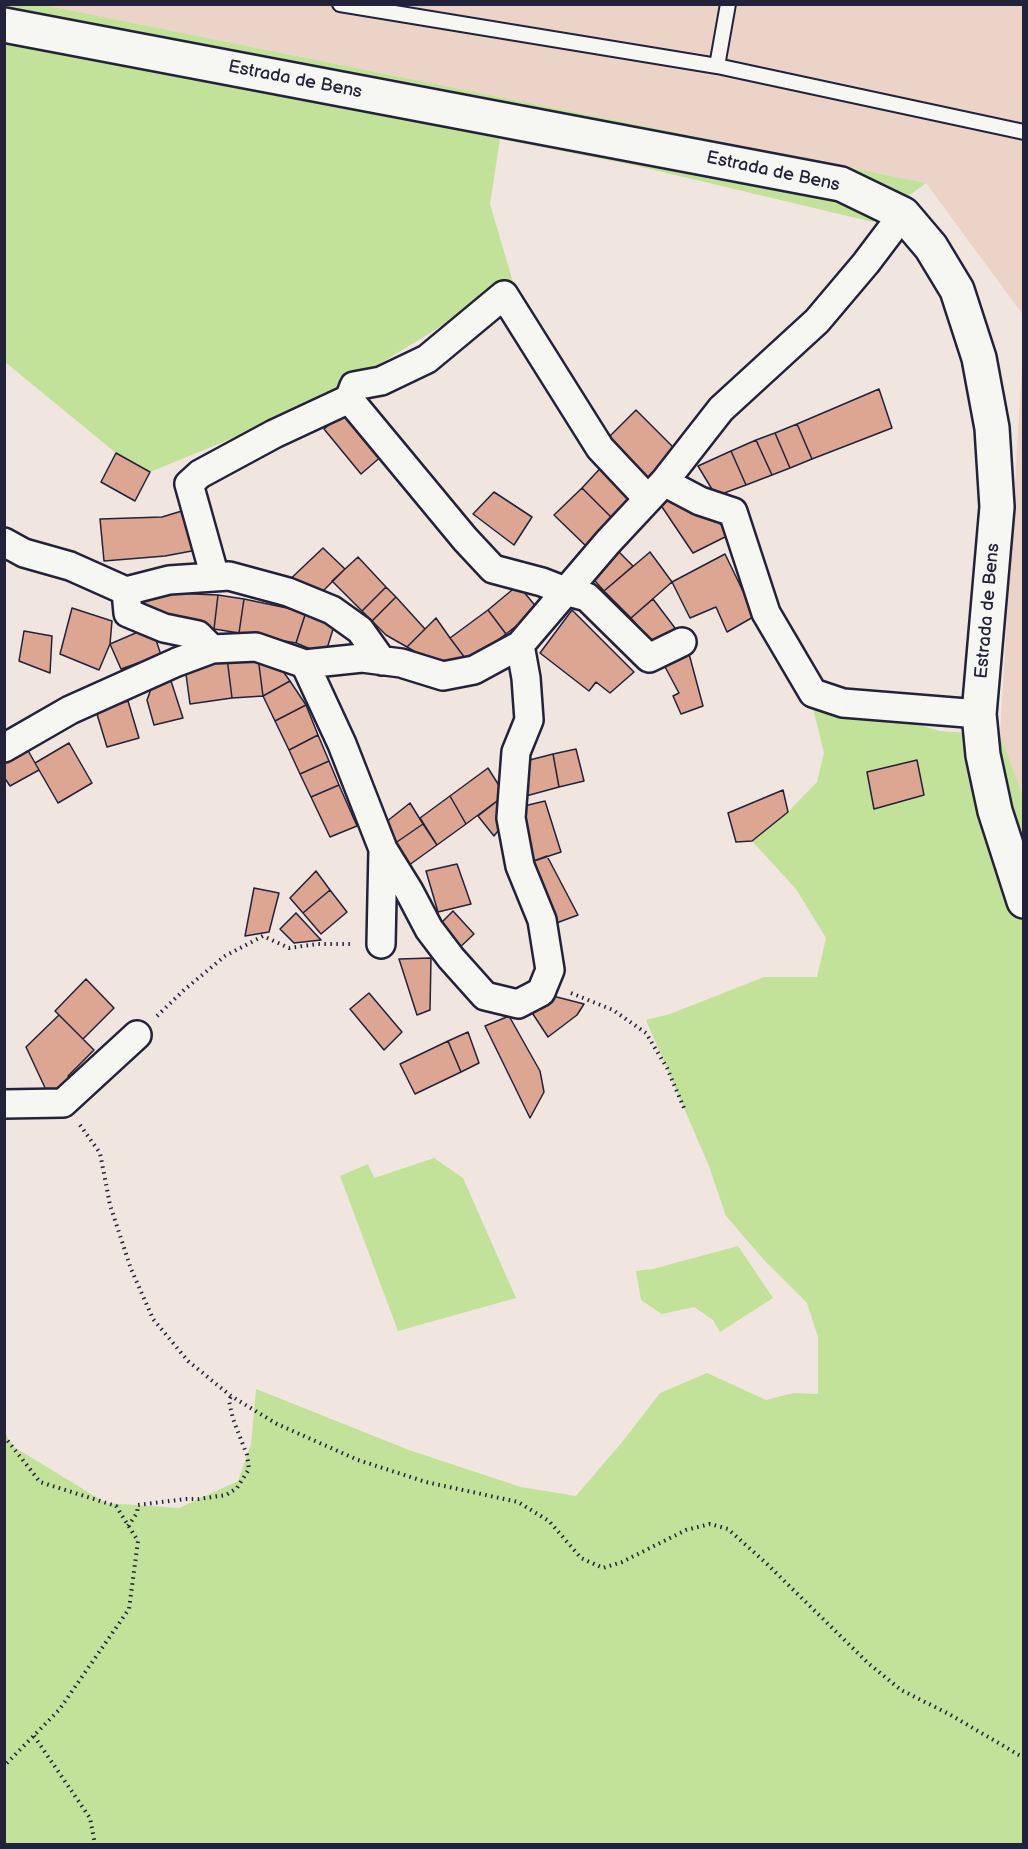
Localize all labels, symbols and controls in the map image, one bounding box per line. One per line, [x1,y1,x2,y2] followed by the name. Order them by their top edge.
[226,56,364,104] street label: Estrada de Bens
[704,147,842,197] street label: Estrada de Bens
[971,542,1005,680] street label: Estrada de Bens

